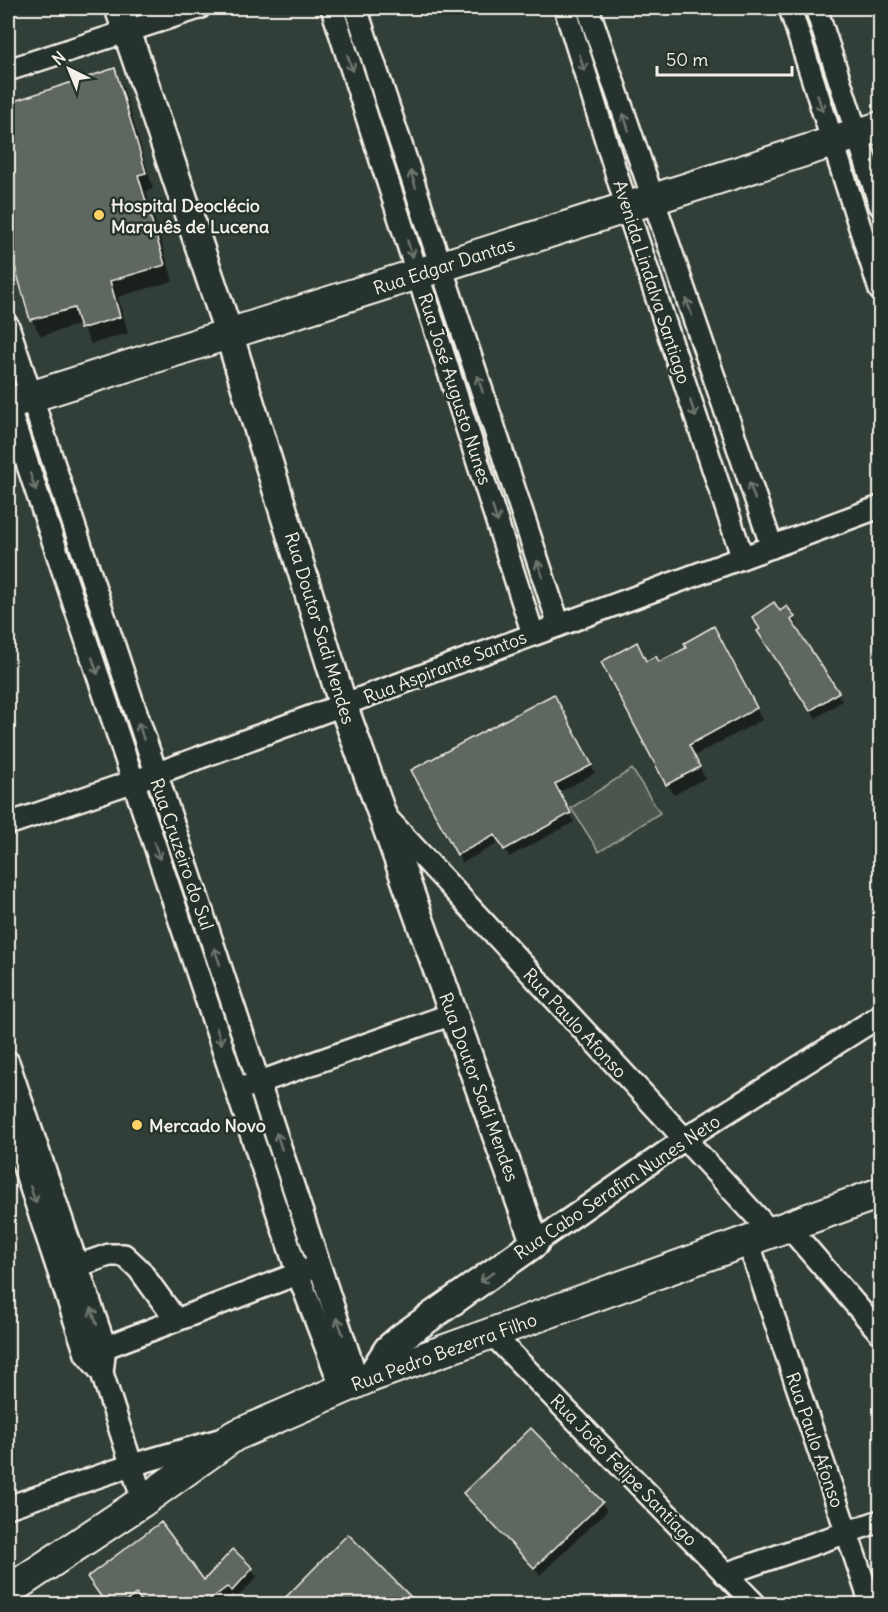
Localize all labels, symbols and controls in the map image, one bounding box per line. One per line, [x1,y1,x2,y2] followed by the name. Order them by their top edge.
[39,39,99,99] north arrow
[657,39,792,77] scale bar
[48,47,70,69] text: N
[666,48,708,71] text: 50 m
[345,53,356,72] one-way arrow
[577,53,588,72] one-way arrow
[816,93,827,112] one-way arrow
[619,113,630,132] one-way arrow
[406,170,417,189] one-way arrow
[608,177,696,387] street label: Avenida Lindalva Santiago
[111,194,269,238] place label: Hospital Deoclécio Marquês de Lucena
[92,208,106,222] marker: Hospital Deoclécio Marquês de Lucena
[371,232,517,300] street label: Rua Edgar Dantas
[405,239,416,258] one-way arrow
[413,290,497,488] street label: Rua José Augusto Nunes
[682,298,693,317] one-way arrow
[474,375,485,394] one-way arrow
[688,399,699,418] one-way arrow
[28,472,39,491] one-way arrow
[746,482,757,501] one-way arrow
[490,505,501,524] one-way arrow
[280,529,360,727] street label: Rua Doutor Sadi Mendes
[534,560,545,579] one-way arrow
[360,625,530,709] street label: Rua Aspirante Santos
[91,656,102,675] one-way arrow
[135,722,146,741] one-way arrow
[145,775,219,933] street label: Rua Cruzeiro do Sul
[153,841,164,860] one-way arrow
[210,947,221,966] one-way arrow
[518,963,632,1083] street label: Rua Paulo Afonso
[434,989,524,1185] street label: Rua Doutor Sadi Mendes
[215,1026,226,1045] one-way arrow
[510,1109,724,1265] street label: Rua Cabo Serafim Nunes Neto
[149,1114,266,1137] place label: Mercado Novo
[130,1118,144,1132] marker: Mercado Novo
[272,1132,283,1151] one-way arrow
[28,1185,39,1204] one-way arrow
[480,1271,496,1283] one-way arrow
[88,1307,99,1326] one-way arrow
[348,1308,540,1396] street label: Rua Pedro Bezerra Filho
[333,1317,344,1336] one-way arrow
[781,1369,849,1511] street label: Rua Paulo Afonso
[545,1389,703,1551] street label: Rua João Felipe Santiago

